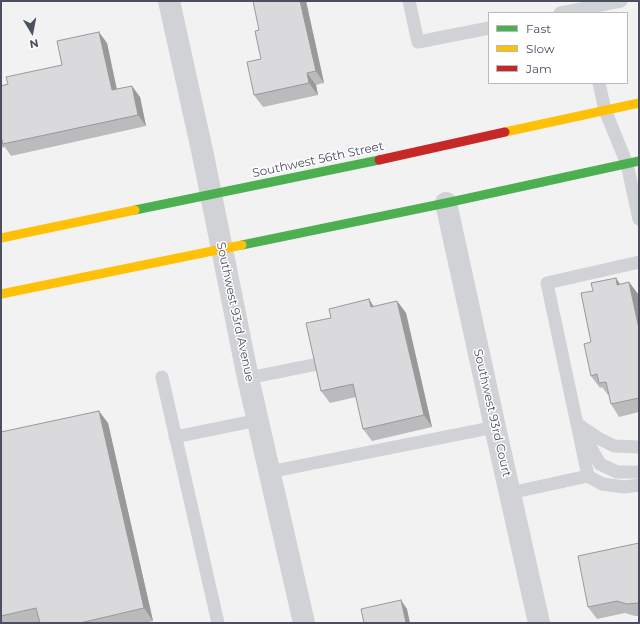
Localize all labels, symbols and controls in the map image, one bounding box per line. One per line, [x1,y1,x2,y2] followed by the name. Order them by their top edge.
[12,12,52,52] north arrow
[488,12,628,84] legend
[526,21,551,36] text: Fast
[28,36,40,51] text: N
[526,41,555,56] text: Slow
[526,61,552,76] text: Jam
[251,139,385,181] street label: Southwest 56th Street
[213,241,257,383] street label: Southwest 93rd Avenue
[470,348,514,478] street label: Southwest 93rd Court

